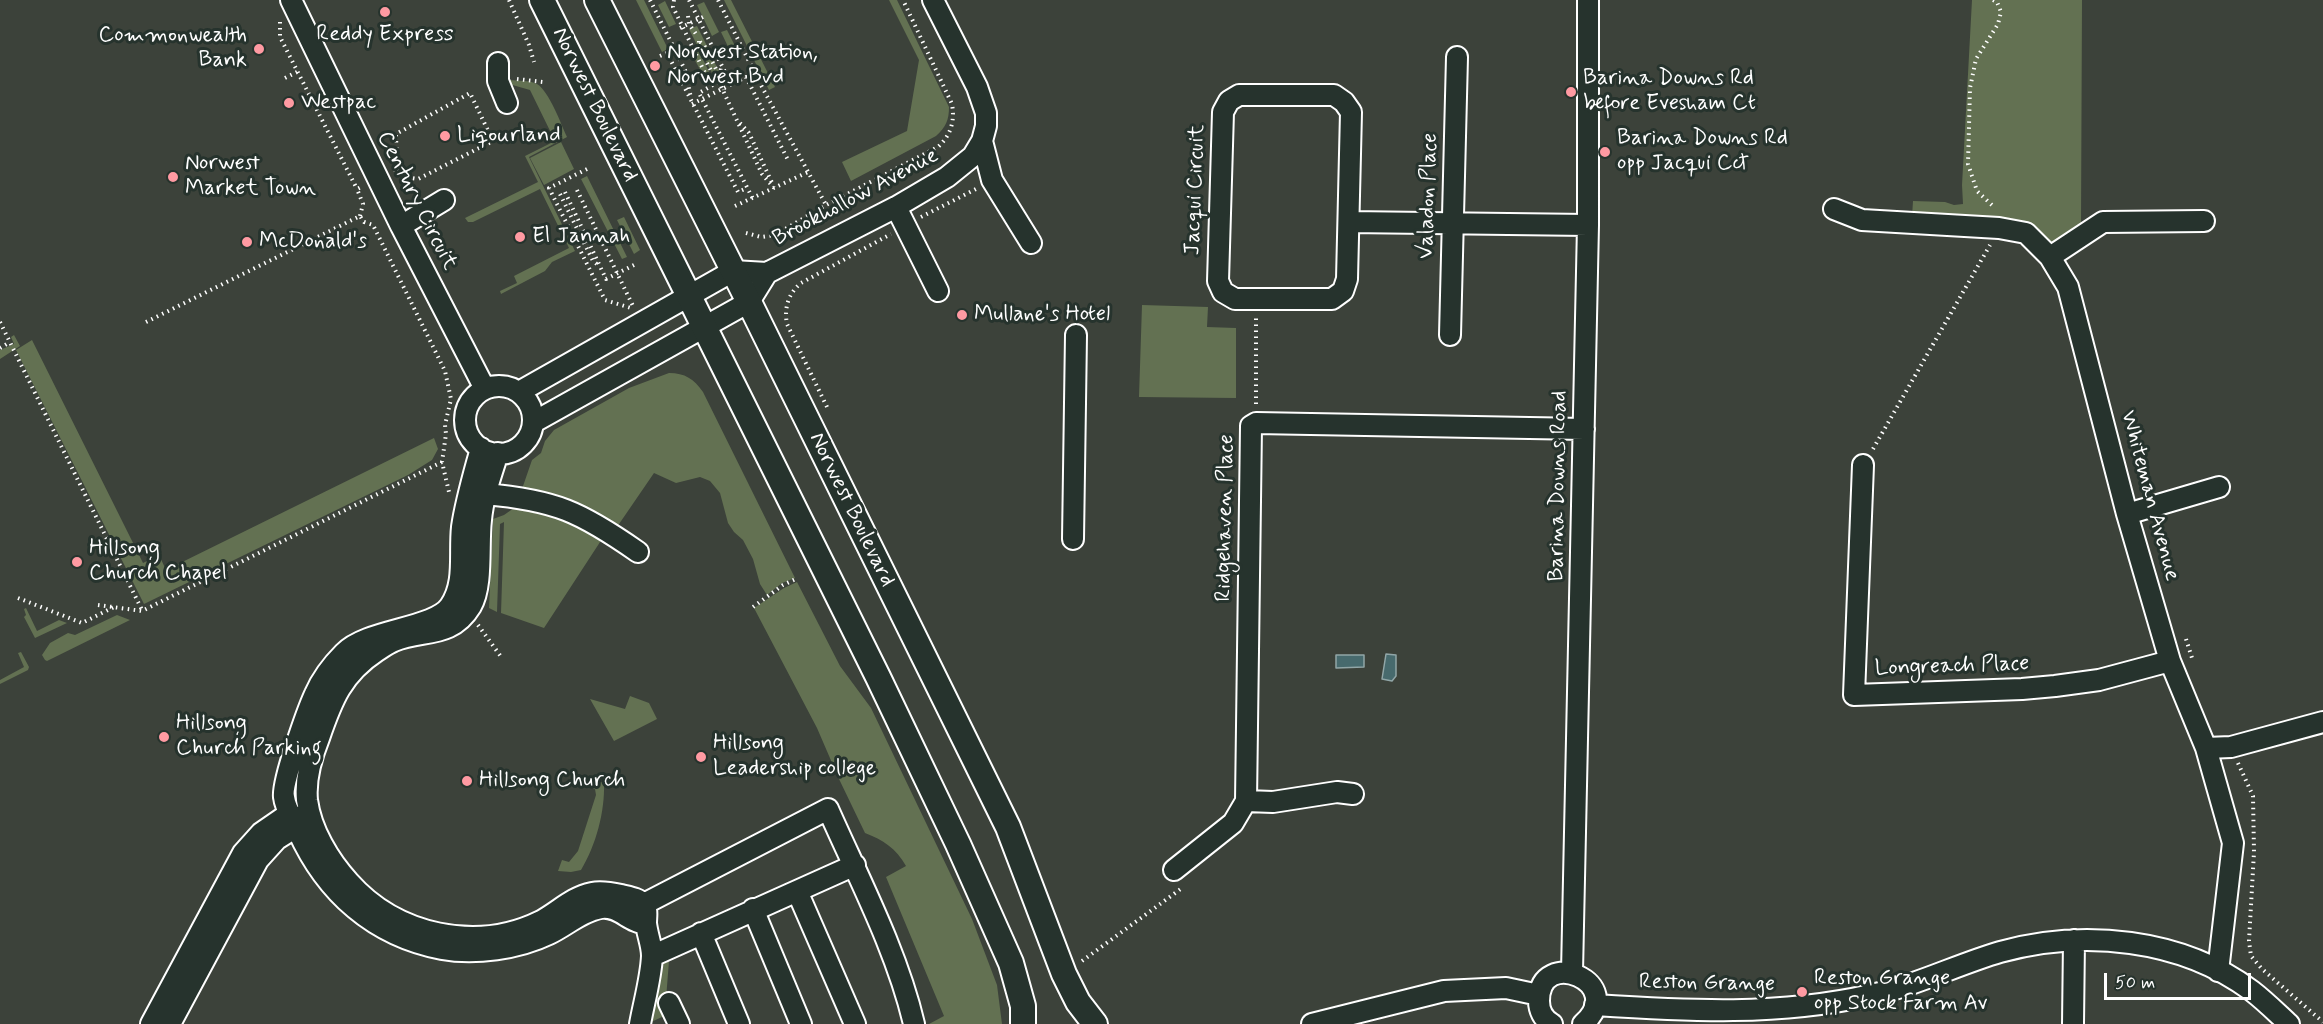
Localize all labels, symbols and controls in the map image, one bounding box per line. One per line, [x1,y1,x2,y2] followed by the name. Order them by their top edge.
[378,5,392,19] marker: Reddy Express
[316,22,454,48] place label: Reddy Express
[99,23,247,74] place label: Commonwealth Bank
[545,24,643,186] street label: Norwest Boulevard
[667,40,818,92] place label: Norwest Station, Norwest Bvd
[252,42,266,56] marker: Commonwealth Bank
[648,59,662,73] marker: Norwest Station, Norwest Bvd
[1583,66,1756,118] place label: Barina Downs Rd before Evesham Ct
[1564,85,1578,99] marker: Barina Downs Rd before Evesham Ct
[301,90,376,116] place label: Westpac
[282,96,296,110] marker: Westpac
[457,123,561,149] place label: Liqourland
[1181,124,1211,256] street label: Jacqui Circuit
[1617,126,1788,178] place label: Barina Downs Rd opp Jacqui Cct
[370,127,462,275] street label: Century Circuit
[438,129,452,143] marker: Liqourland
[1414,133,1444,259] street label: Valadon Place
[769,143,943,253] street label: Brookhollow Avenue
[1598,145,1612,159] marker: Barina Downs Rd opp Jacqui Cct
[185,151,316,202] place label: Norwest Market Town
[166,170,180,184] marker: Norwest Market Town
[532,224,630,250] place label: El Jannah
[259,229,367,255] place label: McDonald's
[513,230,527,244] marker: El Jannah
[240,235,254,249] marker: McDonald's
[974,302,1110,328] place label: Mullane's Hotel
[955,308,969,322] marker: Mullane's Hotel
[1544,390,1574,582] street label: Barina Downs Road
[2114,408,2184,584] street label: Whiteman Avenue
[802,429,900,591] street label: Norwest Boulevard
[1211,434,1241,602] street label: Ridgehaven Place
[89,536,227,588] place label: Hillsong Church Chapel
[70,555,84,569] marker: Hillsong Church Chapel
[1874,651,2030,683] street label: Longreach Place
[176,711,322,762] place label: Hillsong Church Parking
[157,730,171,744] marker: Hillsong Church Parking
[713,731,876,782] place label: Hillsong Leadership college
[694,750,708,764] marker: Hillsong Leadership college
[479,768,625,794] place label: Hillsong Church
[460,774,474,788] marker: Hillsong Church
[2107,961,2254,999] scale bar
[1814,966,1987,1017] place label: Reston Grange opp Stock Farm Av
[1639,970,1775,998] street label: Reston Grange
[2115,971,2155,995] text: 50 m
[1795,985,1809,999] marker: Reston Grange opp Stock Farm Av

